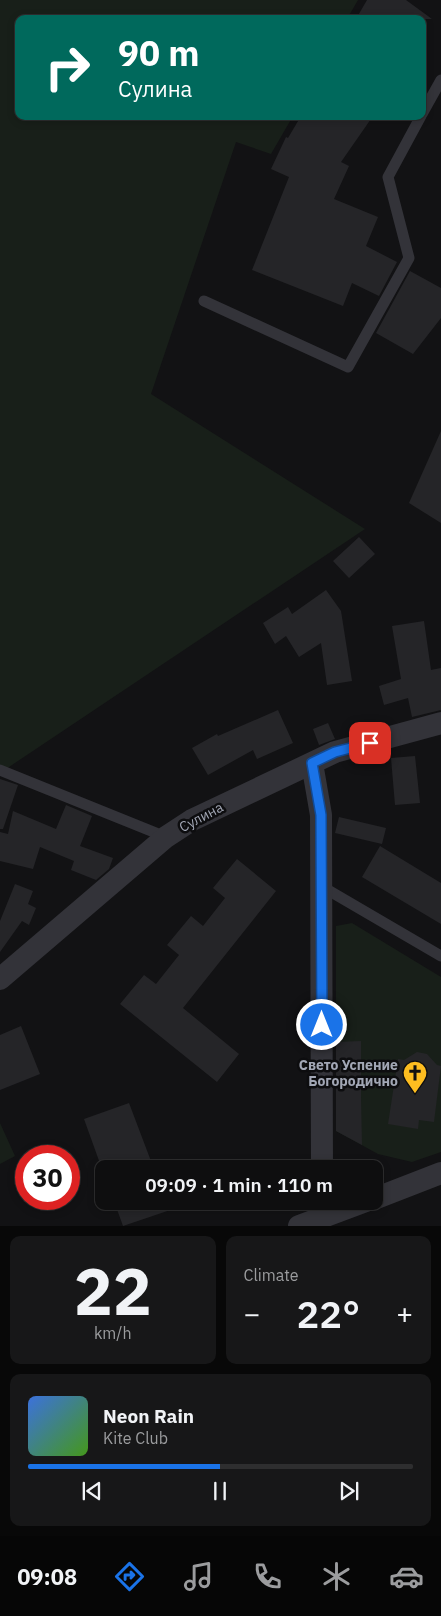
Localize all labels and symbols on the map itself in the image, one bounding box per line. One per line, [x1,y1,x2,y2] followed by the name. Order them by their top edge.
[349,722,391,764] pin
[176,798,227,836] street label: Сулина
[295,998,347,1050] position arrow
[299,1056,398,1090] place label: Свето Успение Богородично
[402,1060,428,1094] church icon: Свето Успение Богородично
[15,1145,80,1210] speed limit sign: 30

